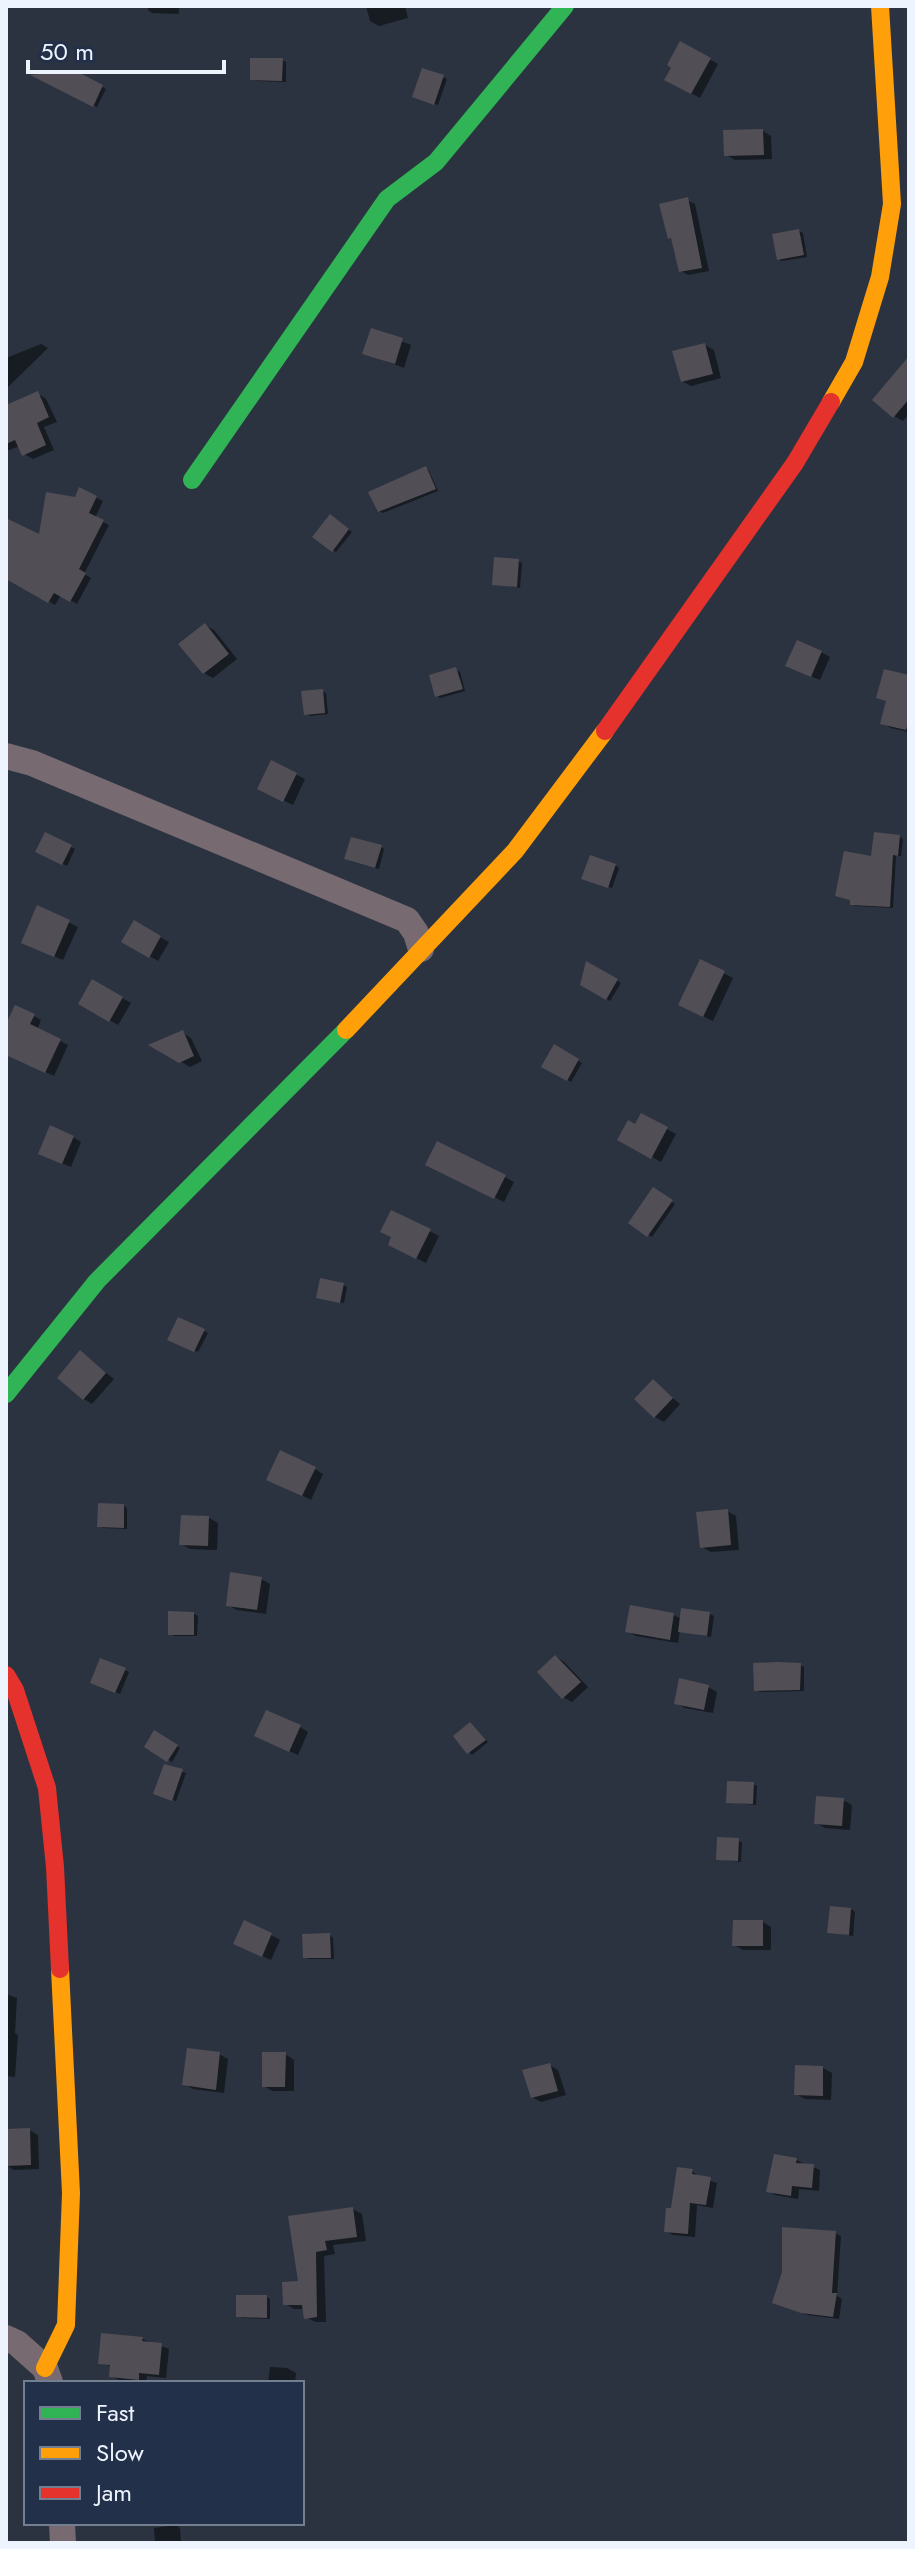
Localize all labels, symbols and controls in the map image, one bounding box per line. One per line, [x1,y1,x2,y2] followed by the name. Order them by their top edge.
[28,24,224,74] scale bar
[40,34,94,69] text: 50 m
[24,2381,304,2525] legend
[96,2395,134,2430] text: Fast
[96,2435,144,2470] text: Slow
[93,2475,132,2510] text: Jam

